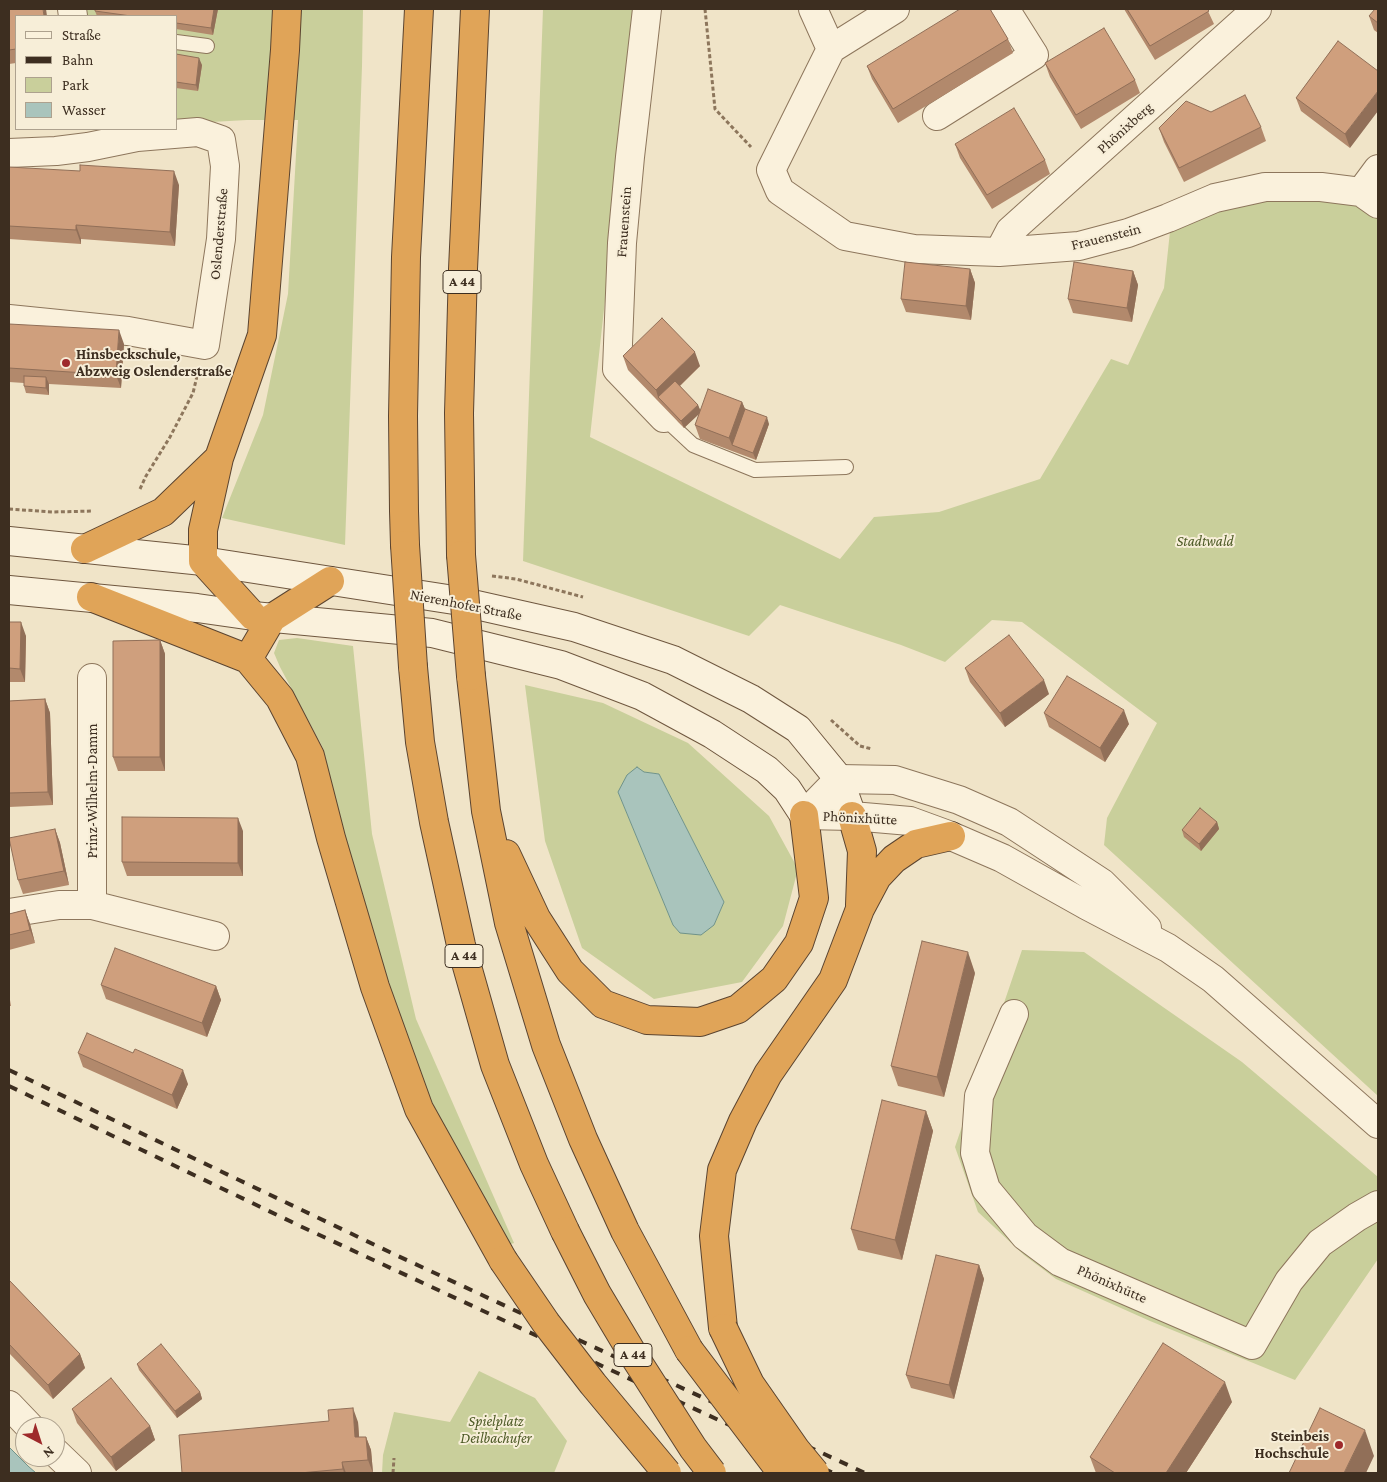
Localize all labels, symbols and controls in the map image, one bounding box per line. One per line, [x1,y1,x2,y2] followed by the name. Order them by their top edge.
[15,15,178,130] legend
[62,27,101,43] text: Straße
[62,52,93,68] text: Bahn
[62,77,89,93] text: Park
[1093,98,1157,158] street label: Phönixberg
[62,102,106,118] text: Wasser
[613,186,635,258] street label: Frauenstein
[206,187,232,281] street label: Oslenderstraße
[1069,220,1143,254] street label: Frauenstein
[443,270,481,294] road number: A 44
[76,345,231,380] place label: Hinsbeckschule, Abzweig Oslenderstraße
[60,357,72,369] marker: Hinsbeckschule, Abzweig Oslenderstraße
[1176,532,1234,550] park label: Stadtwald
[409,585,523,625] street label: Nierenhofer Straße
[83,724,101,858] street label: Prinz-Wilhelm-Damm
[822,807,898,829] street label: Phönixhütte
[445,944,483,968] road number: A 44
[1074,1261,1150,1307] street label: Phönixhütte
[614,1344,652,1366] road number: A 44
[460,1412,532,1447] park label: Spielplatz Deilbachufer
[15,1417,65,1467] north arrow
[1254,1427,1329,1462] place label: Steinbeis Hochschule
[1333,1439,1345,1451] marker: Steinbeis Hochschule
[40,1444,58,1462] text: N

